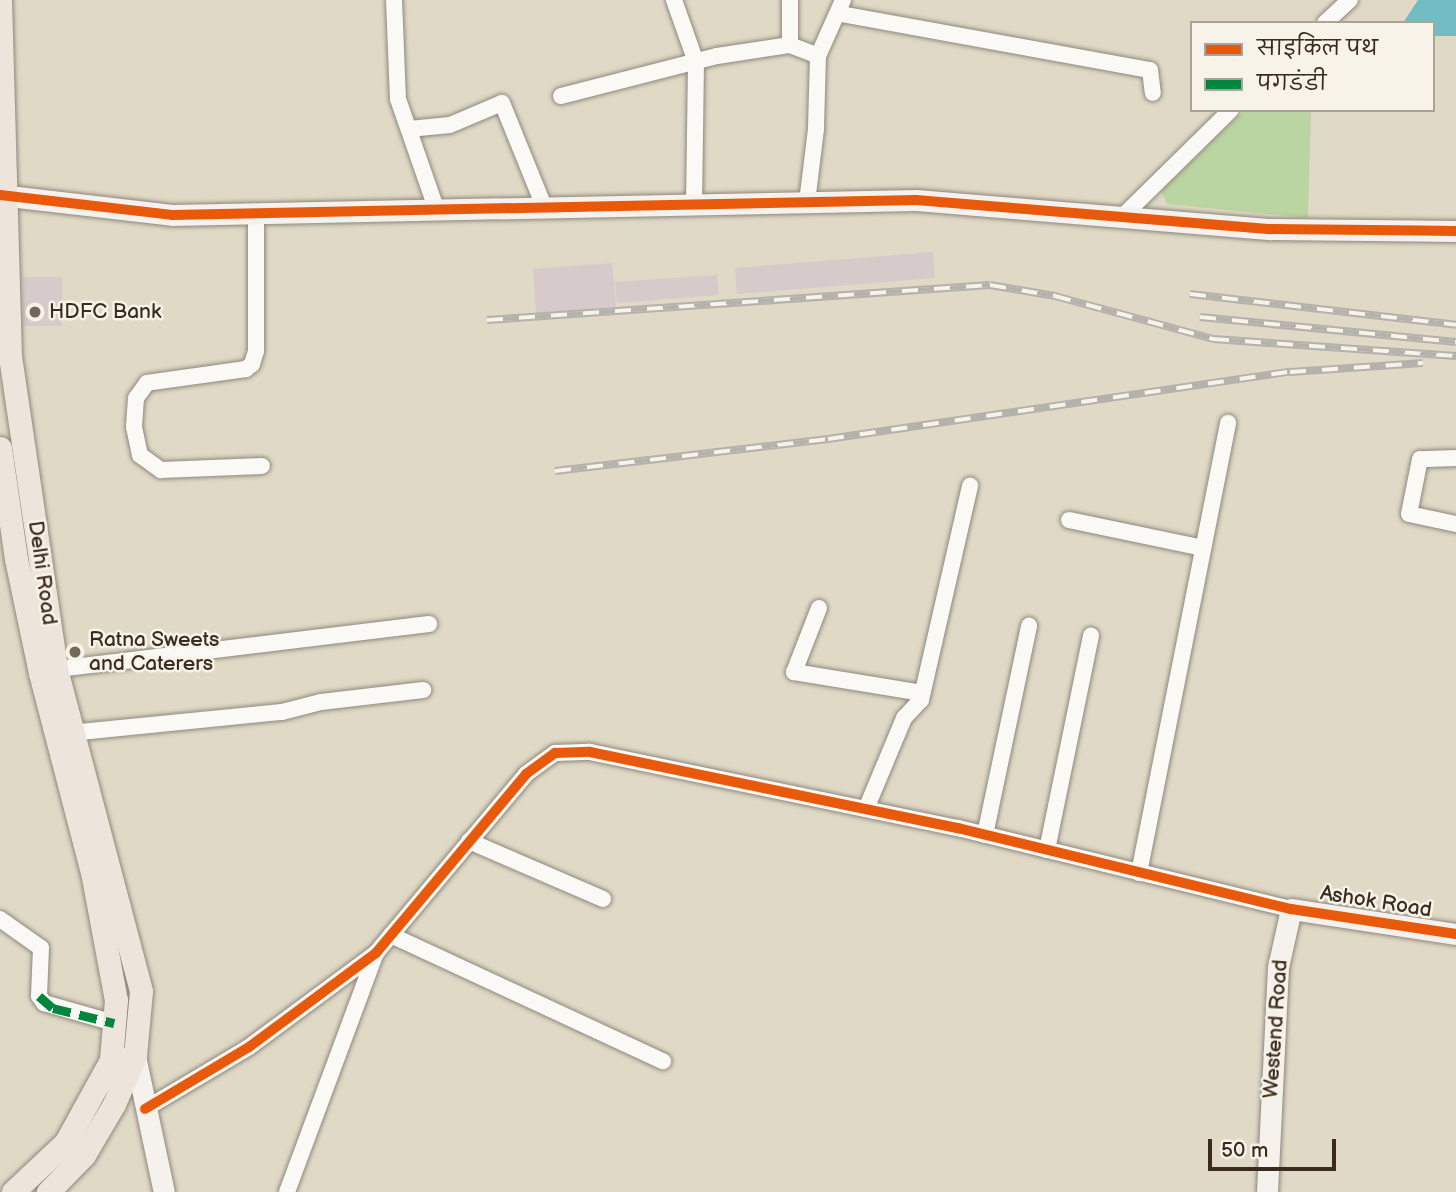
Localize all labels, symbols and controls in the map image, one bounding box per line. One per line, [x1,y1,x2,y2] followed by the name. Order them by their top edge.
[1190,21,1435,112] legend
[1257,36,1378,61] text: साइकिल पथ
[1257,71,1327,96] text: पगडंडी
[49,299,161,325] place label: HDFC Bank
[27,304,43,320] marker: HDFC Bank
[22,519,62,627] street label: Delhi Road
[89,627,220,677] place label: Ratna Sweets and Caterers
[67,644,83,660] marker: Ratna Sweets and Caterers
[1318,881,1434,923] street label: Ashok Road
[1259,959,1293,1099] street label: Westend Road
[1211,1126,1339,1170] scale bar
[1221,1138,1268,1163] text: 50 m

